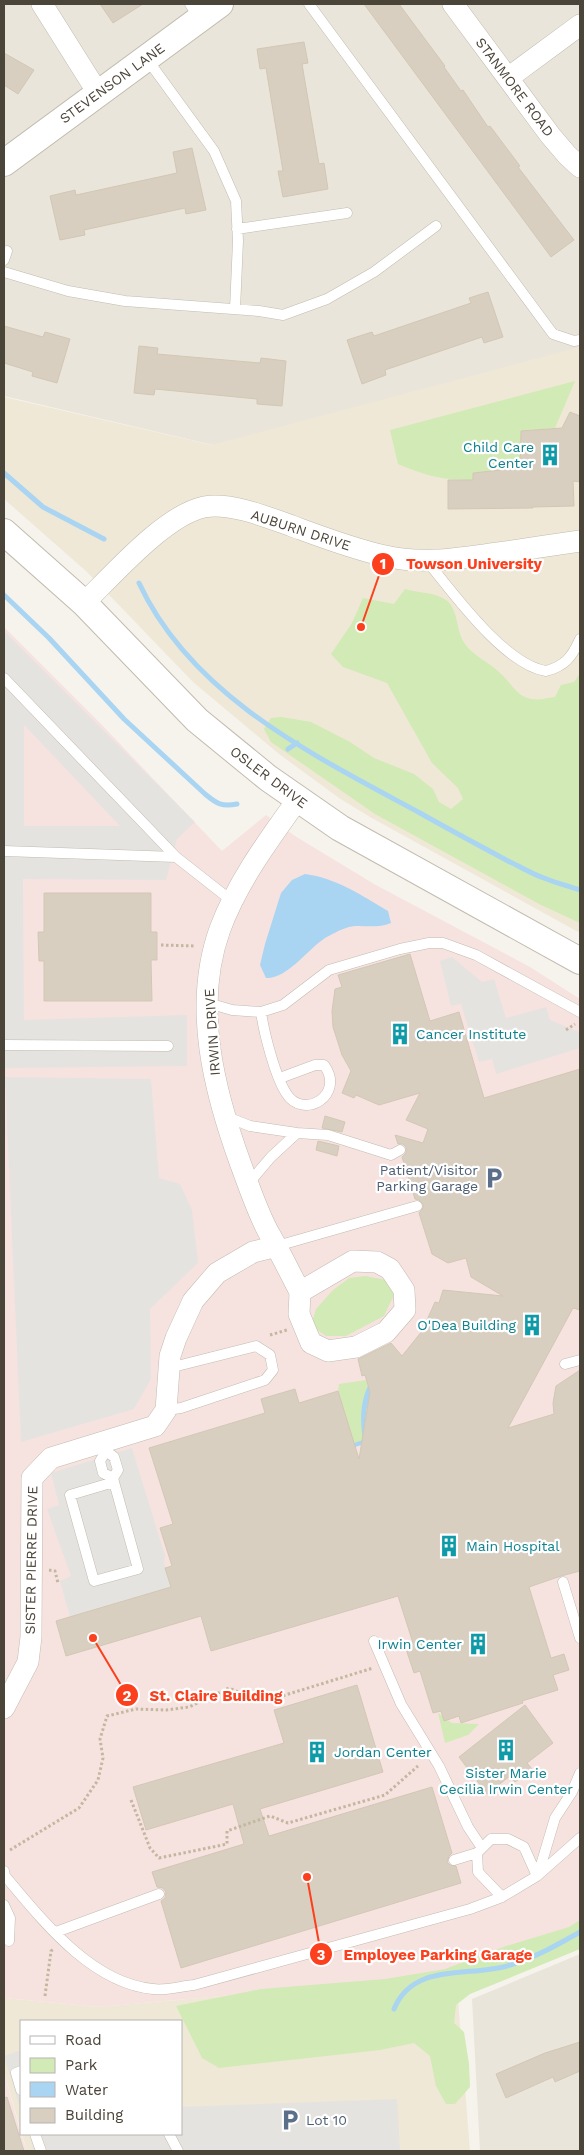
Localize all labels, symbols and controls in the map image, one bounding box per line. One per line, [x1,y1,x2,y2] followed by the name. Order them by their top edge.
[473,34,557,140] street label: STANMORE ROAD
[57,40,168,126] street label: STEVENSON LANE
[463,439,534,471] place label: Child Care Center
[537,442,563,468] building icon: Child Care Center
[249,506,353,554] street label: AUBURN DRIVE
[371,549,552,579] callout: Towson University
[380,555,386,573] text: 1
[406,555,543,573] text: Towson University
[227,743,311,811] street label: OSLER DRIVE
[201,988,223,1076] street label: IRWIN DRIVE
[387,1021,413,1047] building icon: Cancer Institute
[416,1026,526,1042] place label: Cancer Institute
[376,1162,478,1194] place label: Patient/Visitor Parking Garage
[481,1165,507,1191] parking icon: Patient/Visitor Parking Garage
[519,1312,545,1338] building icon: O'Dea Building
[417,1317,517,1333] place label: O'Dea Building
[22,1485,40,1634] street label: SISTER PIERRE DRIVE
[436,1533,462,1559] building icon: Main Hospital
[466,1538,560,1554] place label: Main Hospital
[465,1631,491,1657] building icon: Irwin Center
[377,1636,462,1652] place label: Irwin Center
[115,1680,293,1710] callout: St. Claire Building
[123,1687,132,1705] text: 2
[150,1687,283,1705] text: St. Claire Building
[493,1737,519,1763] building icon: Sister Marie Cecilia Irwin Center
[304,1739,330,1765] building icon: Jordan Center
[334,1744,432,1760] place label: Jordan Center
[439,1765,573,1797] place label: Sister Marie Cecilia Irwin Center
[308,1939,542,1969] callout: Employee Parking Garage
[317,1946,326,1964] text: 3
[343,1946,533,1964] text: Employee Parking Garage
[20,2020,182,2135] legend
[65,2031,102,2049] text: Road
[65,2056,98,2074] text: Park
[65,2081,108,2099] text: Water
[65,2106,123,2124] text: Building
[277,2107,303,2133] parking icon: Lot 10
[306,2112,347,2128] place label: Lot 10

